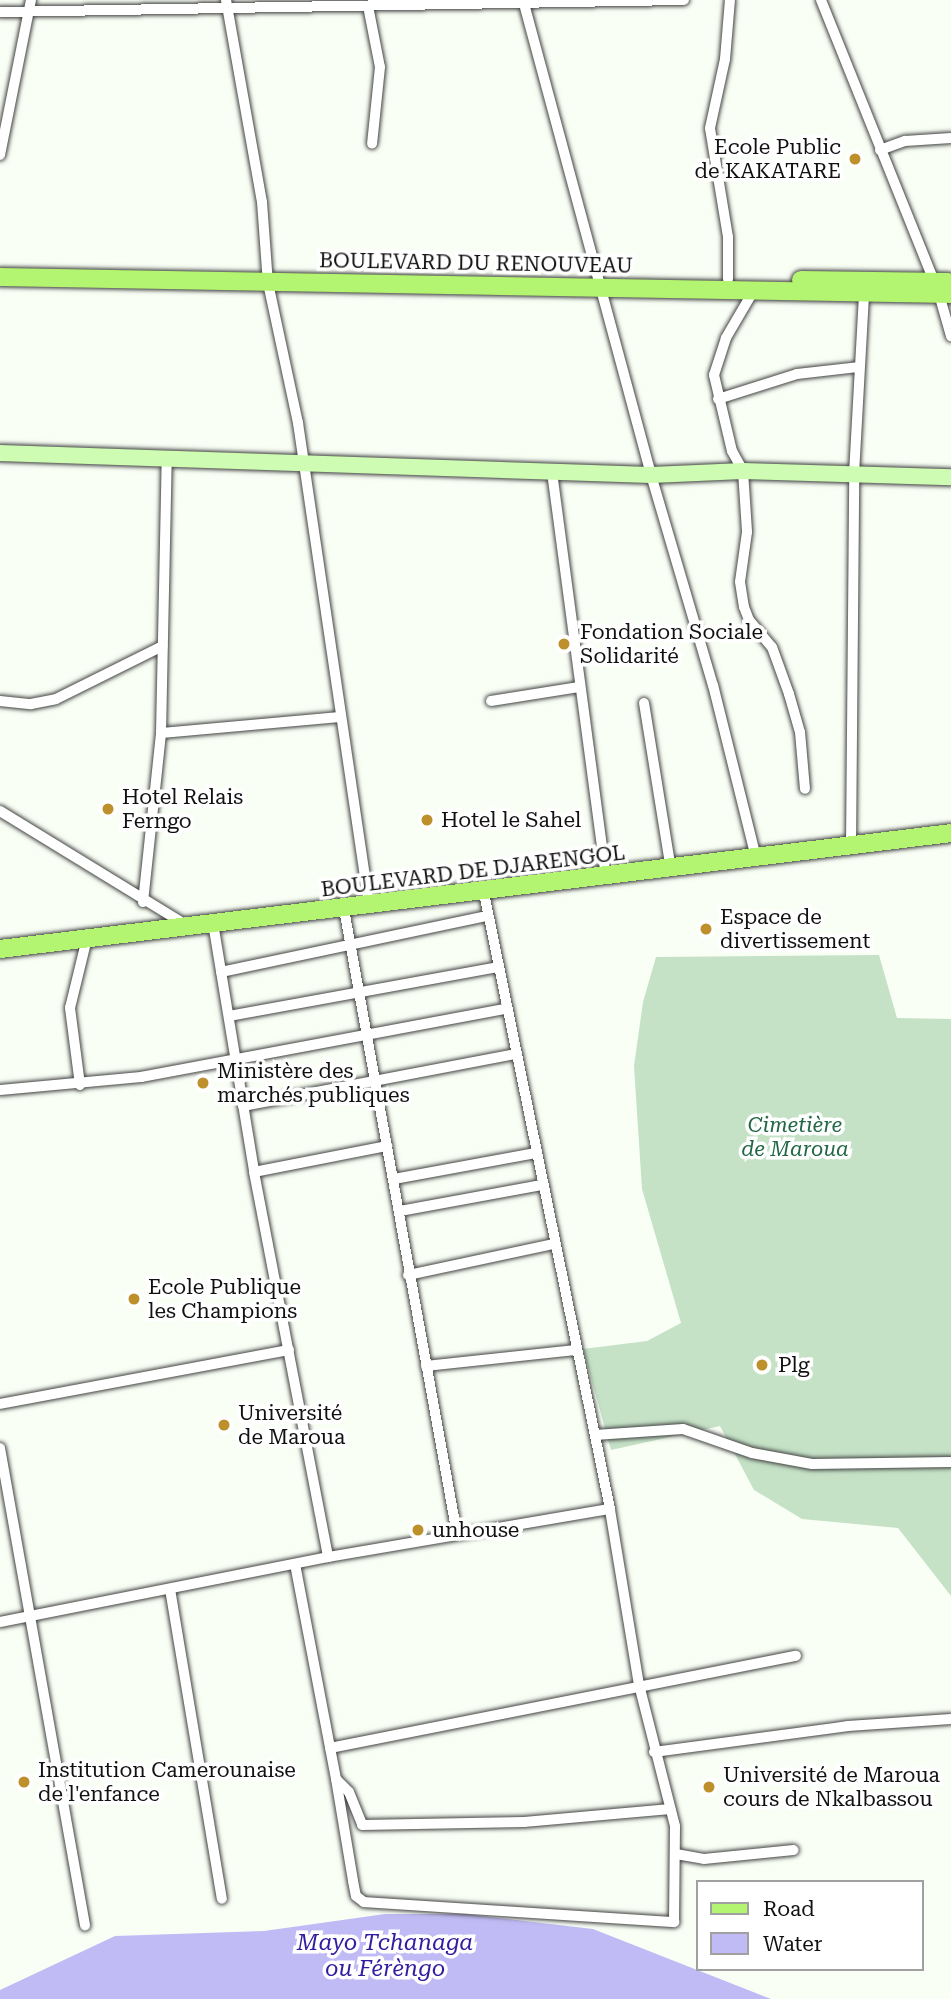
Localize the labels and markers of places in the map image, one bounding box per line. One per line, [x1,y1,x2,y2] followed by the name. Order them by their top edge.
[695,134,841,184] place label: Ecole Public de KAKATARE
[847,151,863,167] marker: Ecole Public de KAKATARE
[580,619,763,669] place label: Fondation Sociale Solidarité
[554,634,574,654] marker: Fondation Sociale Solidarité
[122,784,243,834] place label: Hotel Relais Ferngo
[100,801,116,817] marker: Hotel Relais Ferngo
[441,807,581,833] place label: Hotel le Sahel
[419,812,435,828] marker: Hotel le Sahel
[720,904,870,954] place label: Espace de divertissement
[698,921,714,937] marker: Espace de divertissement
[217,1058,410,1108] place label: Ministère des marchés publiques
[195,1075,211,1091] marker: Ministère des marchés publiques
[148,1274,301,1324] place label: Ecole Publique les Champions
[126,1291,142,1307] marker: Ecole Publique les Champions
[778,1352,810,1378] place label: Plg
[752,1355,772,1375] marker: Plg
[238,1400,345,1450] place label: Université de Maroua
[216,1417,232,1433] marker: Université de Maroua
[432,1517,519,1543] place label: unhouse
[410,1522,426,1538] marker: unhouse
[38,1757,296,1807] place label: Institution Camerounaise de l'enfance
[723,1762,940,1812] place label: Université de Maroua cours de Nkalbassou
[16,1774,32,1790] marker: Institution Camerounaise de l'enfance
[701,1779,717,1795] marker: Université de Maroua cours de Nkalbassou

